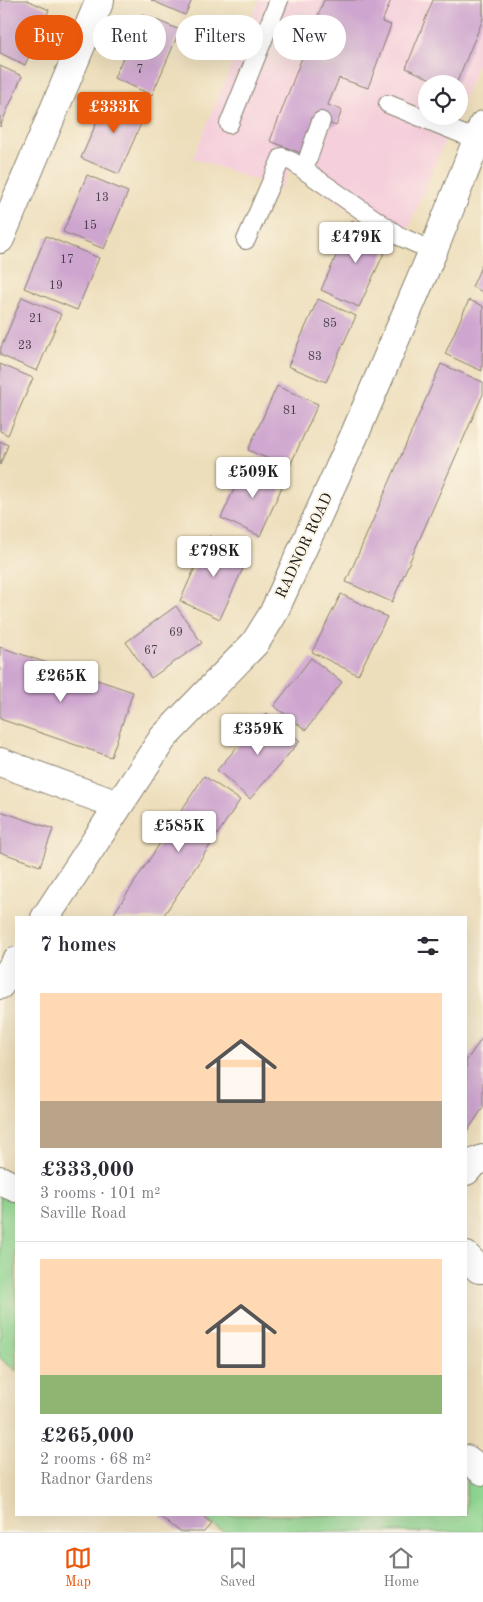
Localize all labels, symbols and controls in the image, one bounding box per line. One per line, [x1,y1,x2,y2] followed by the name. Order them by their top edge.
[15,15,83,60] chip: Buy
[93,15,166,60] chip: Rent
[176,15,263,60] chip: Filters
[273,15,346,60] chip: New
[137,64,143,76] house number: 7
[418,75,468,125] map controls
[418,75,468,125] button: locate
[79,92,149,134] pin: £333K
[88,100,140,116] text: £333K
[95,192,109,204] house number: 13
[83,219,97,232] house number: 15
[321,222,391,264] pin: £479K
[330,230,382,246] text: £479K
[60,254,74,266] house number: 17
[49,280,63,292] house number: 19
[29,313,43,325] house number: 21
[323,317,337,330] house number: 85
[18,340,32,352] house number: 23
[308,351,322,363] house number: 83
[283,405,297,417] house number: 81
[218,456,288,499] pin: £509K
[227,465,279,481] text: £509K
[274,491,336,601] street label: RADNOR ROAD
[179,536,249,578] pin: £798K
[188,544,240,560] text: £798K
[169,627,183,639] house number: 69
[144,645,158,657] house number: 67
[26,660,96,703] pin: £265K
[35,669,87,685] text: £265K
[223,714,293,756] pin: £359K
[232,722,284,738] text: £359K
[144,810,214,853] pin: £585K
[153,819,205,835] text: £585K
[414,932,442,960] icon: filters
[40,935,116,956] text: 7 homes
[196,1026,286,1116] icon: home
[40,1160,134,1181] text: £333,000
[40,1186,160,1202] text: 3 rooms · 101 m²
[40,1206,126,1222] text: Saville Road
[196,1291,286,1381] icon: home
[40,1426,134,1447] text: £265,000
[40,1452,151,1468] text: 2 rooms · 68 m²
[40,1472,153,1488] text: Radnor Gardens
[64,1544,92,1591] tab: Map
[220,1544,256,1591] tab: Saved
[383,1544,419,1591] tab: Home

